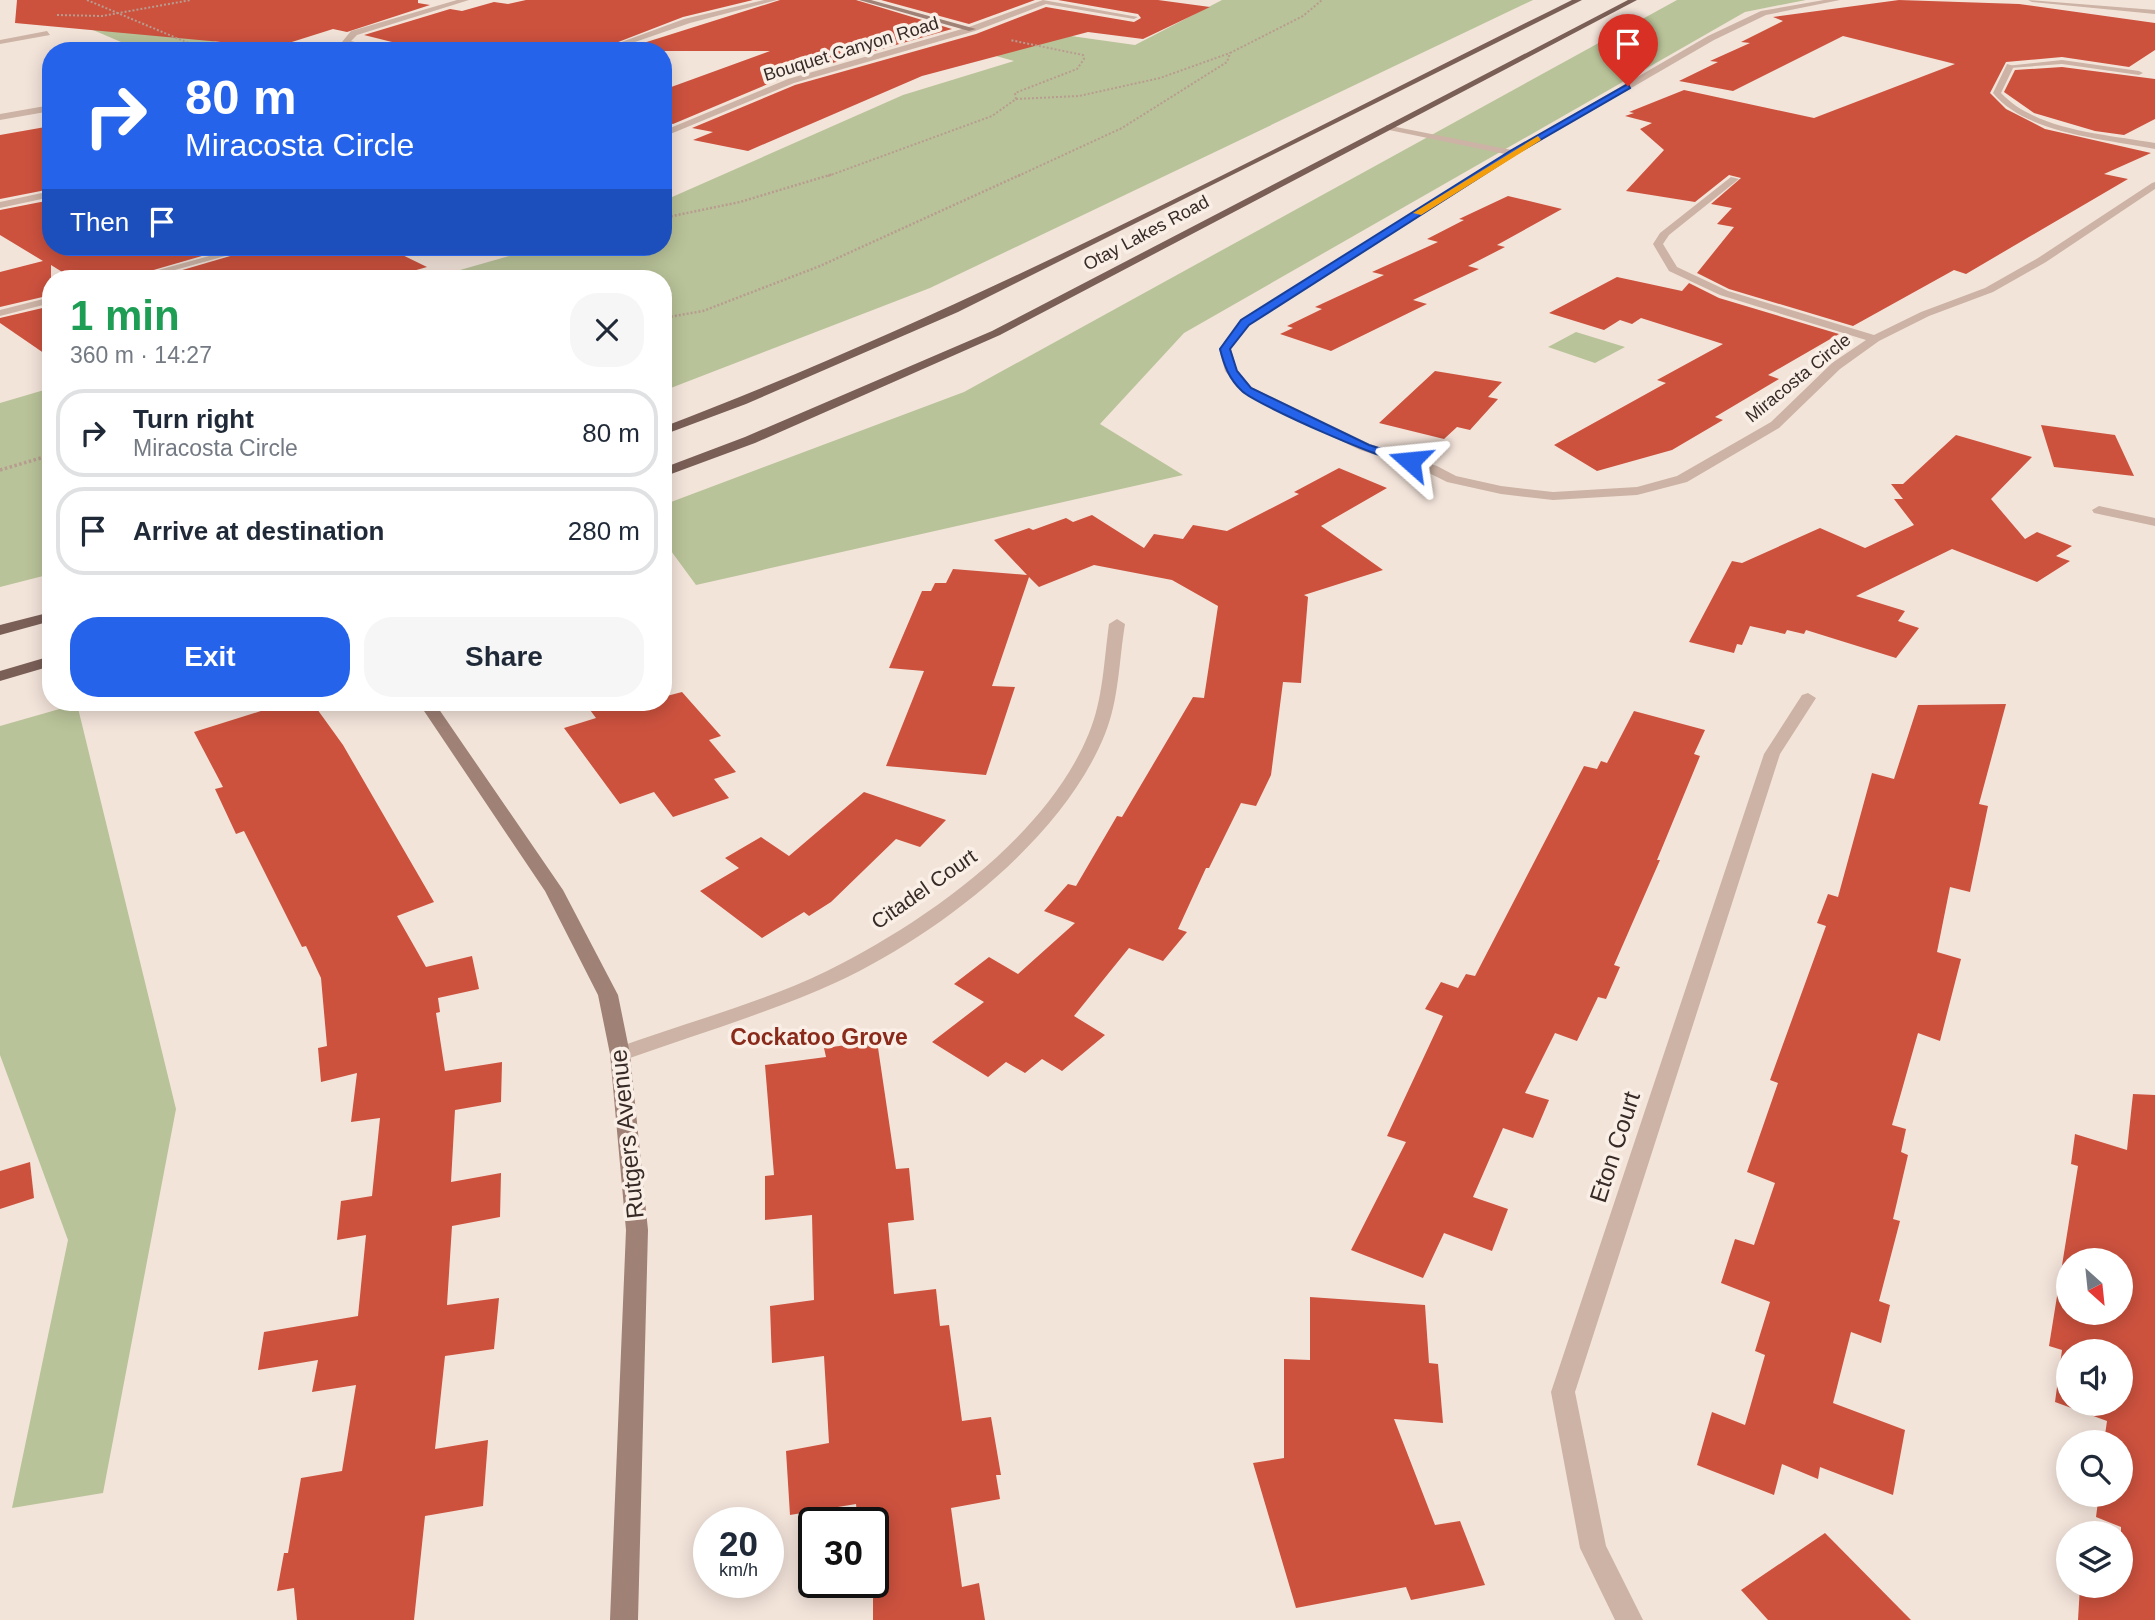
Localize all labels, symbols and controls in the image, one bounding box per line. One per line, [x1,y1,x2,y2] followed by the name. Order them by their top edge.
[761,13,941,85] street label: Bouquet Canyon Road
[1598,14,1658,86] pin
[1609,25,1647,63] icon: arrive
[70,70,161,161] icon: right
[185,70,297,124] text: 80 m
[185,127,414,163] text: Miracosta Circle
[1080,192,1212,274] street label: Otay Lakes Road
[143,203,181,241] icon: arrive
[70,207,129,237] text: Then
[70,292,180,339] text: 1 min
[570,293,644,367] button: close
[1742,330,1854,426] street label: Miracosta Circle
[70,342,212,368] text: 360 m · 14:27
[133,404,254,434] text: Turn right
[74,414,112,452] icon: right
[582,418,640,448] text: 80 m
[1373,424,1447,498] position arrow
[133,435,298,461] text: Miracosta Circle
[74,512,112,550] icon: arrive
[133,516,384,546] text: Arrive at destination
[568,516,640,546] text: 280 m
[70,617,350,697] button: Exit
[364,617,644,697] button: Share
[867,844,981,933] street label: Citadel Court
[730,1024,908,1050] district label: Cockatoo Grove
[604,1048,649,1220] street label: Rutgers Avenue
[1584,1088,1645,1206] street label: Eton Court
[2056,1248,2133,1325] north arrow
[2056,1248,2133,1598] map controls
[2056,1339,2133,1416] button: sound
[2056,1430,2133,1507] button: search
[798,1507,889,1598] speed limit sign: 30
[2056,1521,2133,1598] button: layers
[719,1524,758,1563] text: 20
[719,1560,758,1580] text: km/h

